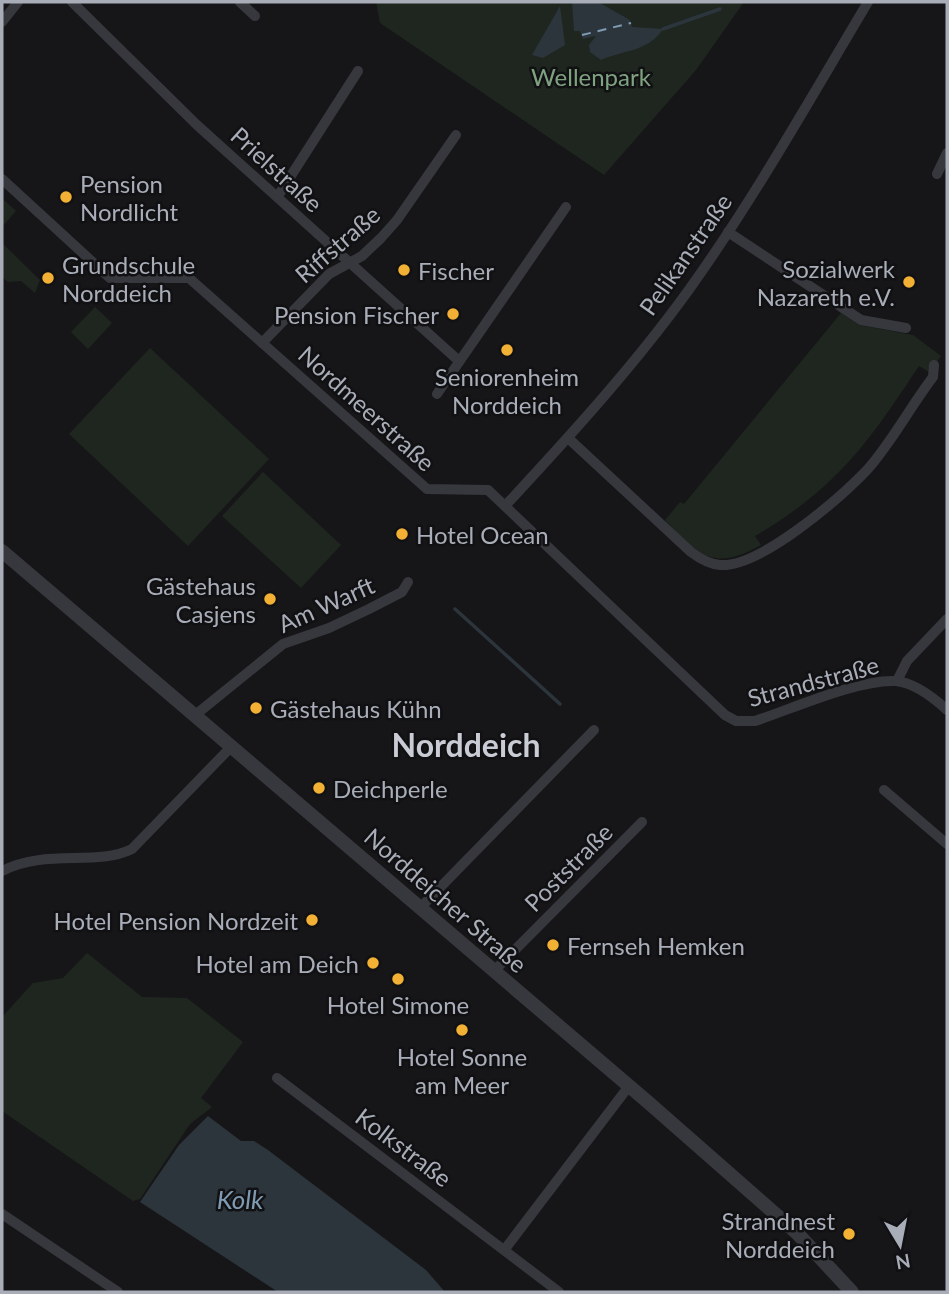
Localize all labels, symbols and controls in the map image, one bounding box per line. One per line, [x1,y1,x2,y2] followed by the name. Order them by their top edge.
[531,62,652,91] park label: Wellenpark
[225,120,329,218] street label: Prielstraße
[80,169,178,226] place label: Pension Nordlicht
[633,188,737,320] street label: Pelikanstraße
[58,189,74,205] marker: Pension Nordlicht
[289,199,385,289] street label: Riffstraße
[62,250,195,307] place label: Grundschule Norddeich
[757,254,896,311] place label: Sozialwerk Nazareth e.V.
[418,256,494,285] place label: Fischer
[396,262,412,278] marker: Fischer
[40,270,56,286] marker: Grundschule Norddeich
[901,274,917,290] marker: Sozialwerk Nazareth e.V.
[274,300,439,329] place label: Pension Fischer
[445,306,461,322] marker: Pension Fischer
[293,339,441,477] street label: Nordmeerstraße
[499,342,515,358] marker: Seniorenheim Norddeich
[435,362,579,419] place label: Seniorenheim Norddeich
[416,520,549,549] place label: Hotel Ocean
[394,526,410,542] marker: Hotel Ocean
[273,570,379,638] street label: Am Warft
[146,571,256,628] place label: Gästehaus Casjens
[262,591,278,607] marker: Gästehaus Casjens
[744,650,882,712] street label: Strandstraße
[270,694,442,723] place label: Gästehaus Kühn
[248,700,264,716] marker: Gästehaus Kühn
[391,725,541,764] district label: Norddeich
[333,774,448,803] place label: Deichperle
[311,780,327,796] marker: Deichperle
[518,817,618,917] street label: Poststraße
[359,822,533,978] street label: Norddeicher Straße
[54,906,298,935] place label: Hotel Pension Nordzeit
[304,912,320,928] marker: Hotel Pension Nordzeit
[567,931,745,960] place label: Fernseh Hemken
[545,937,561,953] marker: Fernseh Hemken
[195,949,359,978] place label: Hotel am Deich
[365,955,381,971] marker: Hotel am Deich
[390,971,406,987] marker: Hotel Simone
[327,990,469,1019] place label: Hotel Simone
[454,1022,470,1038] marker: Hotel Sonne am Meer
[397,1042,527,1099] place label: Hotel Sonne am Meer
[350,1102,458,1192] street label: Kolkstraße
[217,1183,264,1215] water label: Kolk
[722,1206,835,1263] place label: Strandnest Norddeich
[865,1210,935,1280] north arrow
[841,1226,857,1242] marker: Strandnest Norddeich
[894,1250,912,1275] text: N

